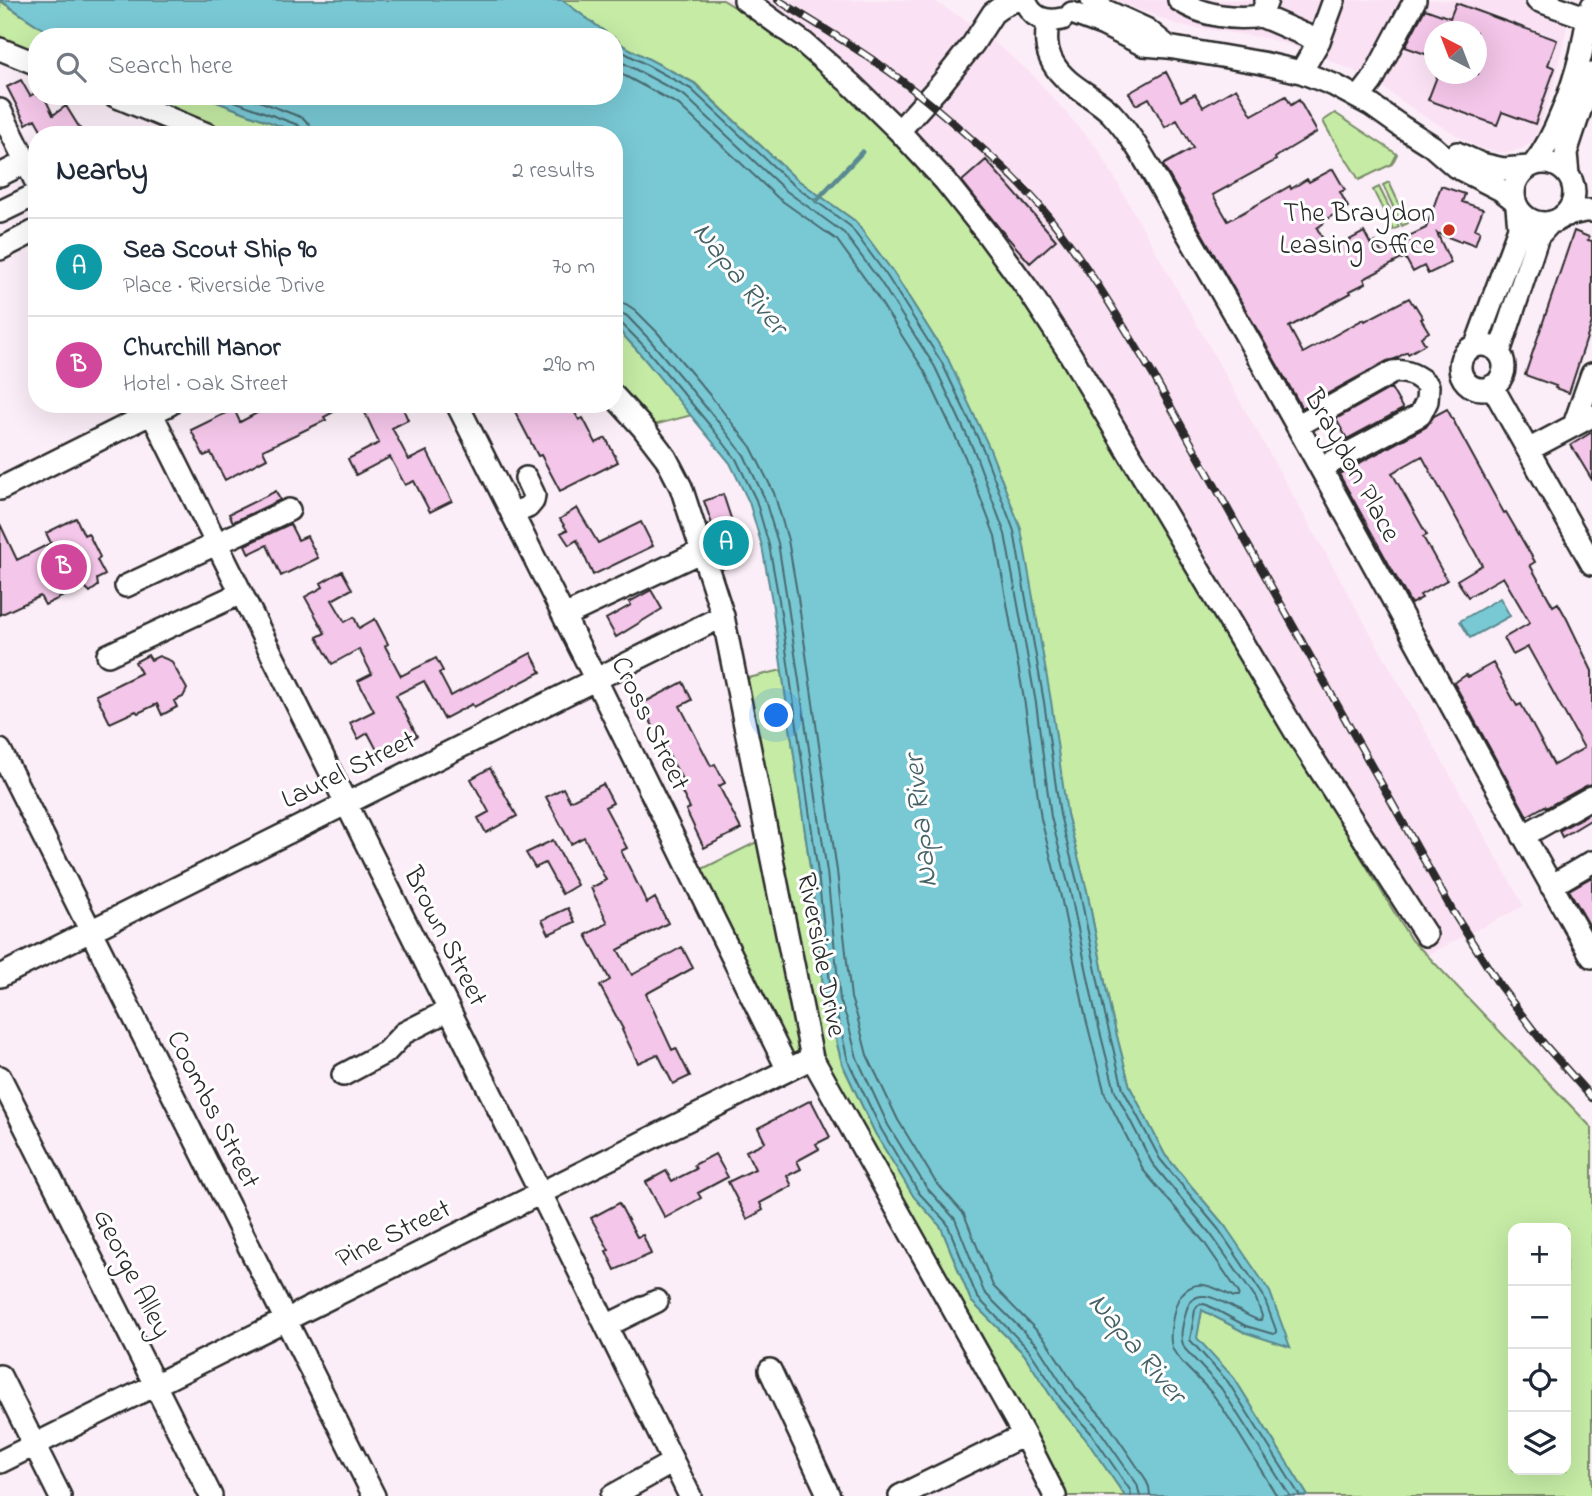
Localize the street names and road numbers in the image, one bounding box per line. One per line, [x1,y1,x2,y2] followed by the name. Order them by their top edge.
[1291,381,1410,550] street label: Braydon Place
[599,650,699,798] street label: Cross Street
[275,721,423,821] street label: Laurel Street
[391,859,497,1014] street label: Brown Street
[784,869,856,1041] street label: Riverside Drive
[155,1024,269,1196] street label: Coombs Street
[330,1190,458,1280] street label: Pine Street
[81,1202,181,1346] street label: George Alley

